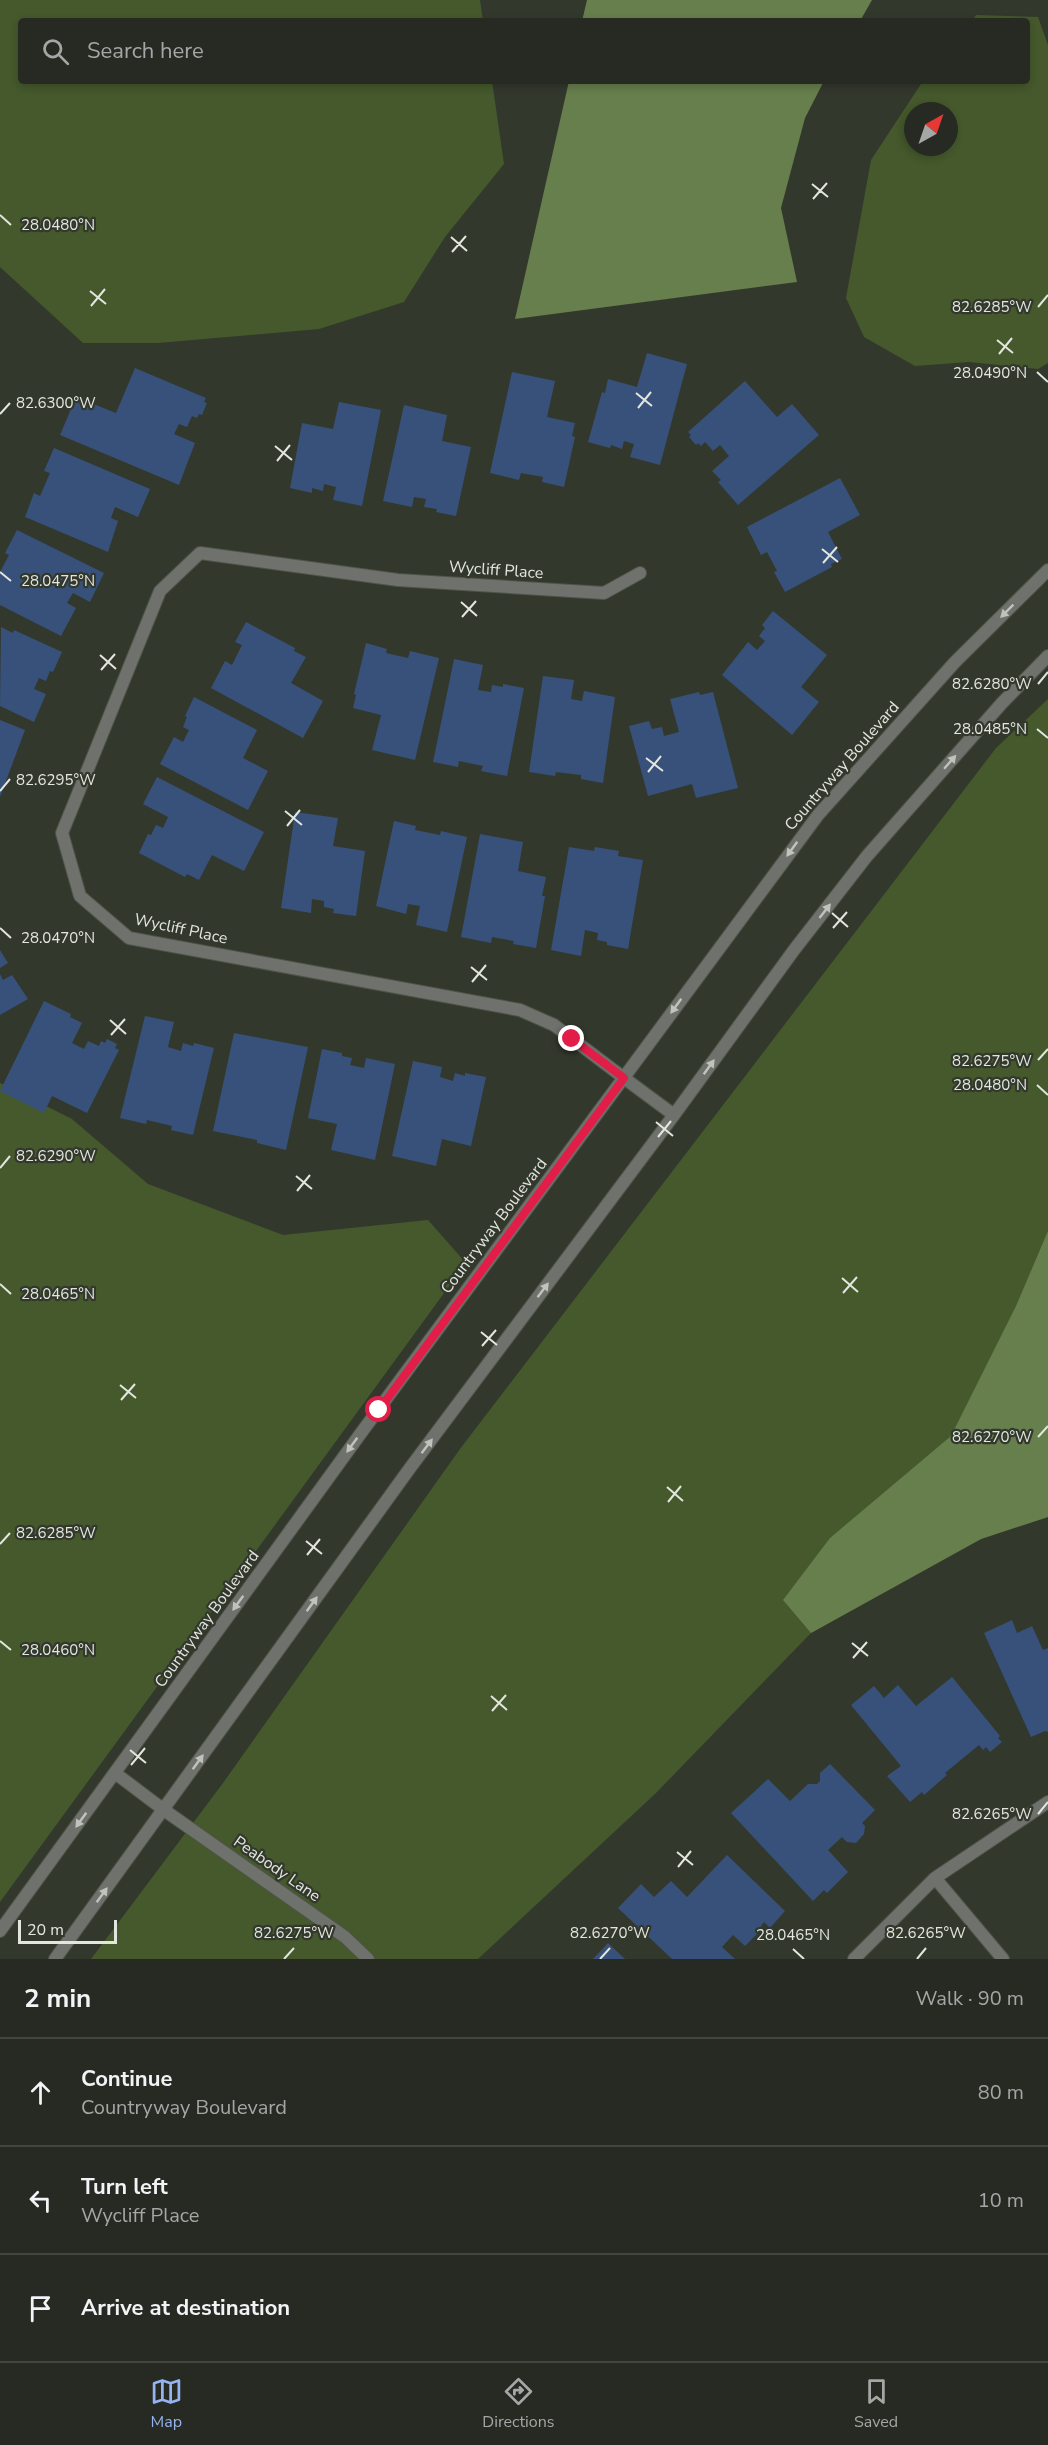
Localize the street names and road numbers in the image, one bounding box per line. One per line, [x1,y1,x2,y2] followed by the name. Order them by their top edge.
[448,556,544,584] street label: Wycliff Place
[780,697,904,835] street label: Countryway Boulevard
[132,908,230,950] street label: Wycliff Place
[436,1154,552,1298] street label: Countryway Boulevard
[150,1546,264,1692] street label: Countryway Boulevard
[229,1831,325,1907] street label: Peabody Lane

